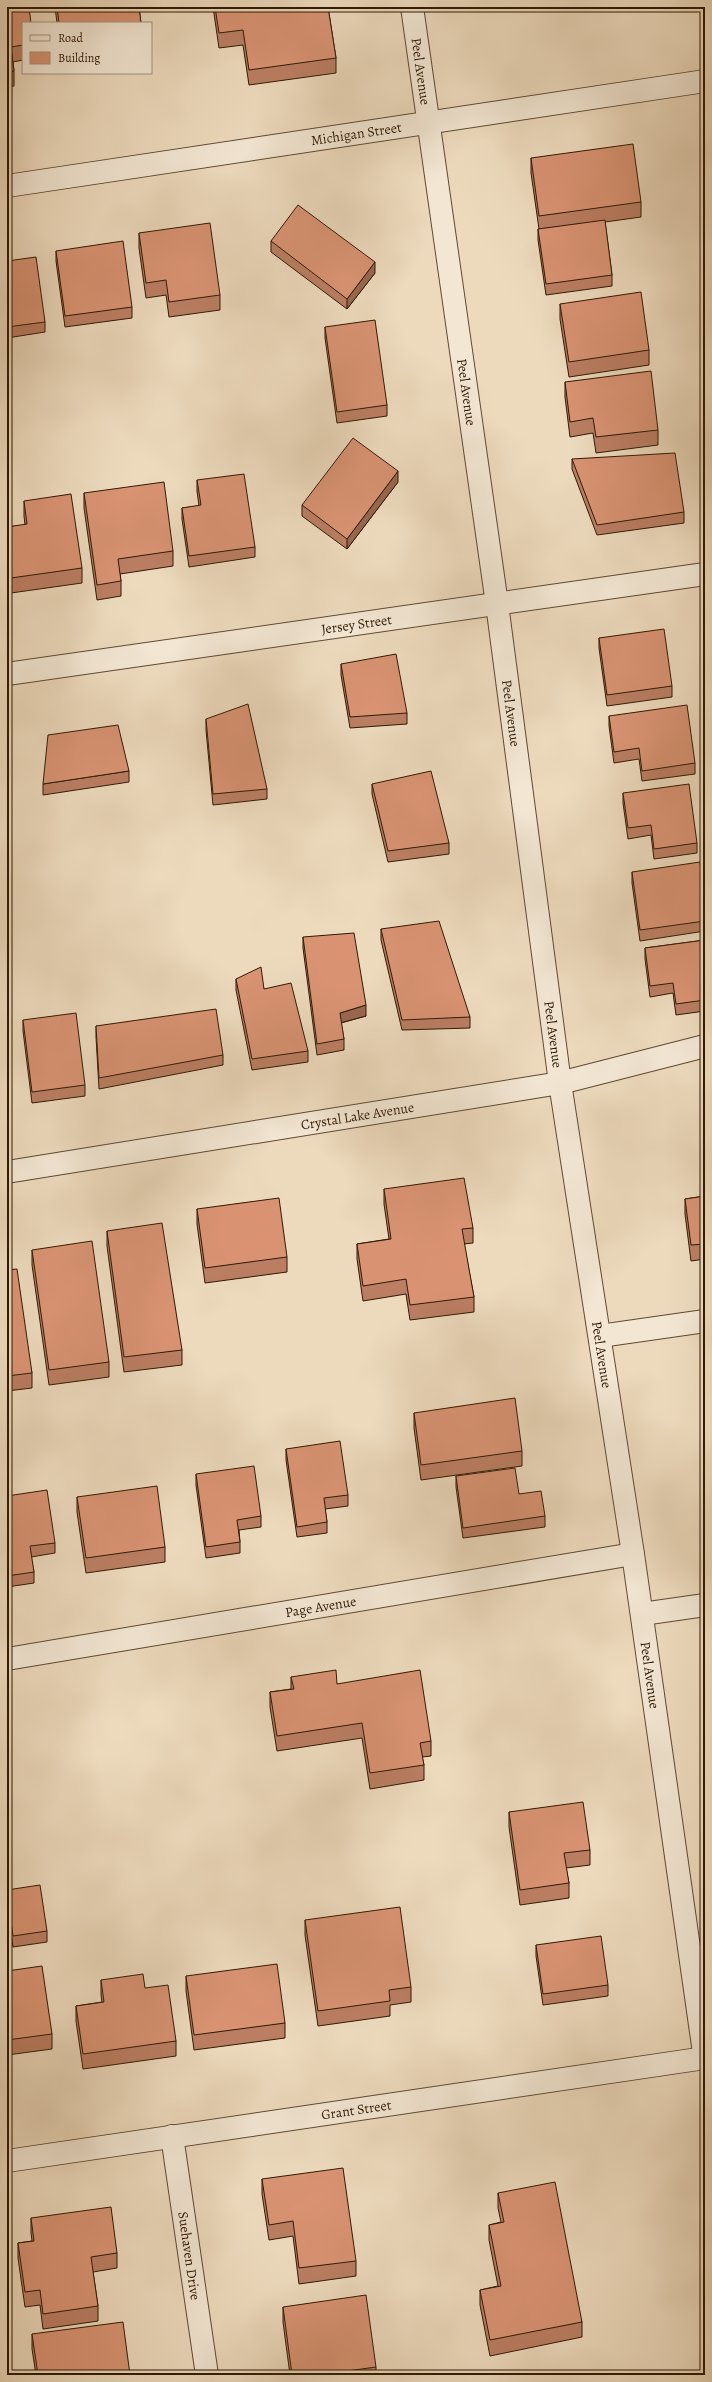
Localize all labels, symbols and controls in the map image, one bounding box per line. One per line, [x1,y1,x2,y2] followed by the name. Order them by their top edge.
[22,22,152,74] legend
[58,30,84,46] text: Road
[407,37,435,106] street label: Peel Avenue
[58,50,100,66] text: Building
[309,117,403,150] street label: Michigan Street
[453,357,481,427] street label: Peel Avenue
[320,609,393,638] street label: Jersey Street
[498,678,525,748] street label: Peel Avenue
[540,1000,567,1069] street label: Peel Avenue
[299,1097,415,1134] street label: Crystal Lake Avenue
[588,1320,617,1389] street label: Peel Avenue
[284,1591,358,1622] street label: Page Avenue
[636,1640,664,1710] street label: Peel Avenue
[320,2095,393,2124] street label: Grant Street
[174,2210,205,2301] street label: Suehaven Drive

